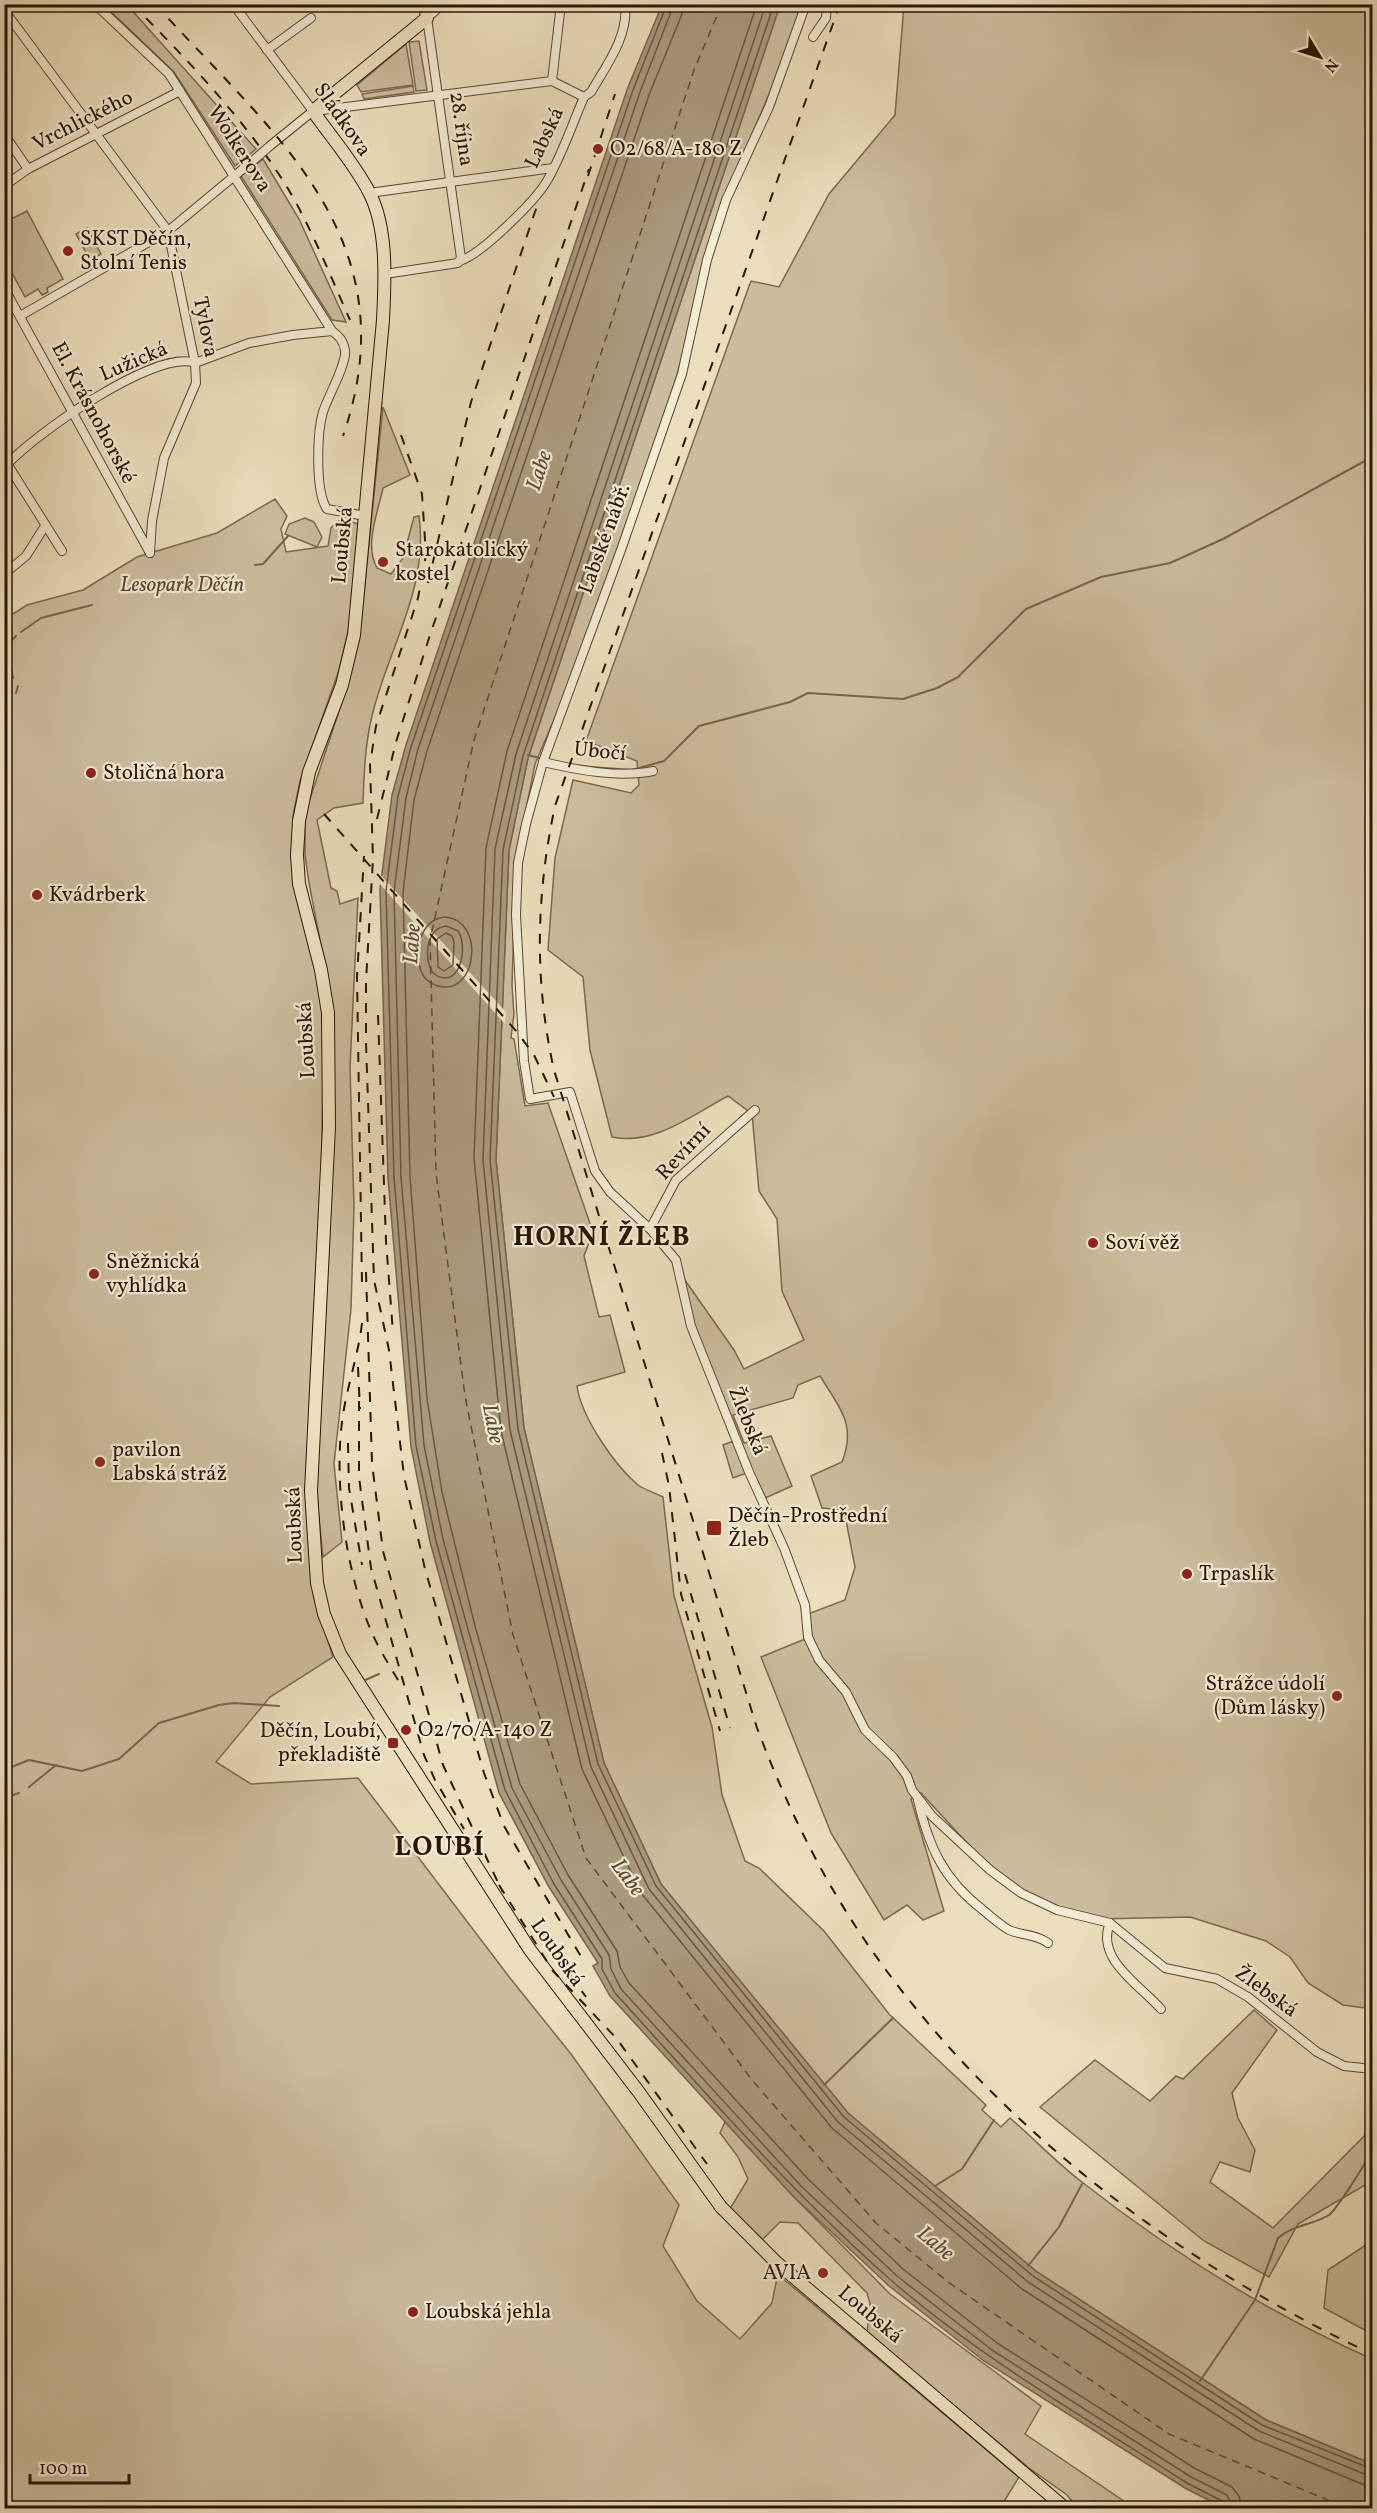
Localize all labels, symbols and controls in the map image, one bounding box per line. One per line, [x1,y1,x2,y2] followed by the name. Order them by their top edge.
[1290,27,1350,87] north arrow
[1318,54,1342,77] text: N
[306,77,378,163] street label: Sládkova
[28,83,138,159] street label: Vrchlického
[441,90,481,168] street label: 28. října
[200,100,278,198] street label: Wolkerova
[518,103,572,173] street label: Labská
[610,135,742,164] place label: O2/68/A-180 Z
[591,142,605,156] marker: O2/68/A-180 Z
[80,225,191,278] place label: SKST Děčín, Stolní Tenis
[61,244,75,258] marker: SKST Děčín, Stolní Tenis
[185,294,225,360] street label: Tylova
[96,335,172,389] street label: Lužická
[43,337,143,489] street label: El. Krásnohorské
[519,447,561,495] water label: Labe
[572,480,638,598] street label: Labské nábř.
[325,505,361,585] street label: Loubská
[395,536,529,589] place label: Starokatolický kostel
[376,555,390,569] marker: Starokatolický kostel
[120,571,244,600] park label: Lesopark Děčín
[572,735,628,769] street label: Úbočí
[103,759,225,788] place label: Stoličná hora
[84,766,98,780] marker: Stoličná hora
[49,881,146,910] place label: Kvádrberk
[30,888,44,902] marker: Kvádrberk
[396,923,430,965] water label: Labe
[291,1001,323,1079] street label: Loubská
[650,1116,719,1187] street label: Revírní
[513,1219,691,1257] district label: HORNÍ ŽLEB
[1105,1229,1180,1258] place label: Soví věž
[1086,1236,1100,1250] marker: Soví věž
[106,1248,200,1301] place label: Sněžnická vyhlídka
[87,1267,101,1281] marker: Sněžnická vyhlídka
[720,1382,774,1460] street label: Žlebská
[473,1401,511,1447] water label: Labe
[112,1436,227,1489] place label: pavilon Labská stráž
[93,1455,107,1469] marker: pavilon Labská stráž
[279,1486,311,1564] street label: Loubská
[728,1502,888,1555] place label: Děčín-Prostřední Žleb
[705,1519,723,1537] marker: Děčín-Prostřední Žleb
[1199,1560,1275,1589] place label: Trpaslík
[1180,1567,1194,1581] marker: Trpaslík
[1205,1670,1326,1723] place label: Strážce údolí (Dům lásky)
[1330,1689,1344,1703] marker: Strážce údolí (Dům lásky)
[418,1716,552,1745] place label: O2/70/A-140 Z
[260,1717,381,1770] place label: Děčín, Loubí, překladiště
[399,1723,413,1737] marker: O2/70/A-140 Z
[386,1736,400,1750] marker: Děčín, Loubí, překladiště
[395,1829,485,1867] district label: LOUBÍ
[603,1853,651,1903] water label: Labe
[523,1913,591,1993] street label: Loubská
[1228,1959,1304,2025] street label: Žlebská
[910,2219,960,2269] water label: Labe
[763,2259,811,2288] place label: AVIA
[816,2266,830,2280] marker: AVIA
[831,2279,909,2351] street label: Loubská
[425,2298,552,2327] place label: Loubská jehla
[406,2305,420,2319] marker: Loubská jehla
[30,2447,129,2485] scale bar
[39,2457,88,2482] text: 100 m

